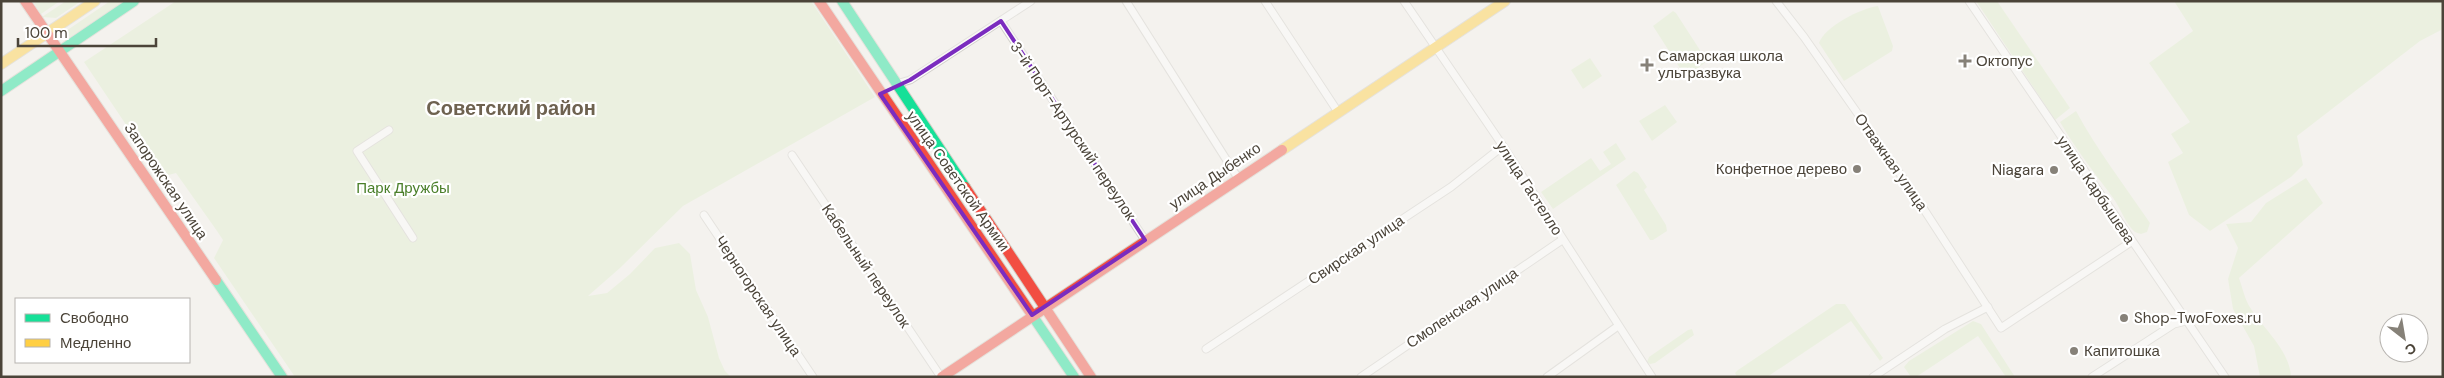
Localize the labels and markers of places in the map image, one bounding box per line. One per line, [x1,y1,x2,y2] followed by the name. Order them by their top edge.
[1658,46,1784,83] place label: Самарская школа ультразвука
[1976,51,2033,71] place label: Октопус
[1958,54,1972,68] marker: Октопус
[1640,58,1654,72] marker: Самарская школа ультразвука
[1716,159,1847,179] place label: Конфетное дерево
[1992,160,2044,180] place label: Niagara
[1851,163,1863,175] marker: Конфетное дерево
[2048,164,2060,176] marker: Niagara
[2134,308,2261,328] place label: Shop-TwoFoxes.ru
[2118,312,2130,324] marker: Shop-TwoFoxes.ru
[2084,341,2161,361] place label: Капитошка
[2068,345,2080,357] marker: Капитошка

